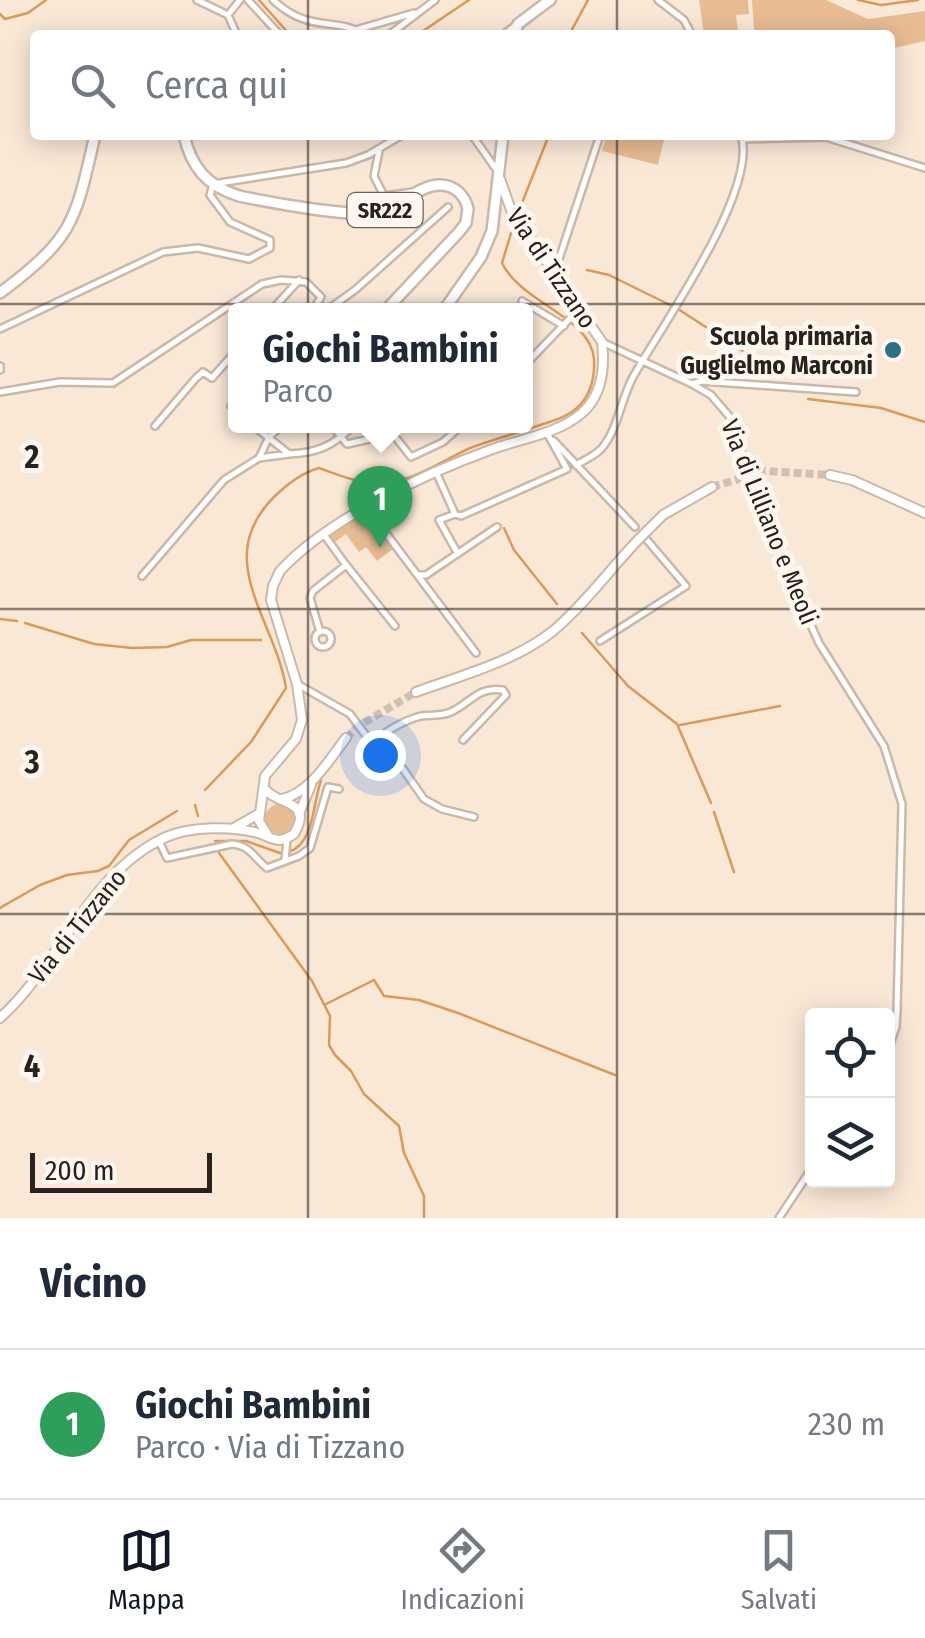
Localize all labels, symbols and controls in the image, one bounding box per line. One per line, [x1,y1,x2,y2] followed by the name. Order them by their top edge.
[30,30,895,140] search box
[65,58,120,113] icon: search
[145,62,288,108] text: Cerca qui
[348,193,422,227] road number: SR222
[500,203,602,334] street label: Via di Tizzano
[228,303,533,433] popup
[680,322,873,381] place label: Scuola primaria Guglielmo Marconi
[262,326,499,372] text: Giochi Bambini
[882,339,904,361] marker: Scuola primaria Guglielmo Marconi
[262,372,333,410] text: Parco
[714,415,824,629] street label: Via di Lilliano e Meoli
[24,438,40,476] text: 2
[348,466,412,548] pin: 1
[355,730,406,781] your location
[23,743,40,781] text: 3
[22,863,133,990] street label: Via di Tizzano
[805,1008,895,1188] map controls
[805,1008,895,1098] button: locate
[24,1047,40,1085] text: 4
[805,1098,895,1188] button: layers
[30,1148,212,1192] scale bar
[45,1154,115,1187] text: 200 m
[40,1258,147,1308] text: Vicino
[135,1382,371,1428] text: Giochi Bambini
[66,1405,79,1443] text: 1
[808,1405,885,1443] text: 230 m
[135,1428,405,1466] text: Parco · Via di Tizzano
[108,1523,185,1616] tab: Mappa
[401,1523,525,1616] tab: Indicazioni
[741,1523,817,1616] tab: Salvati

